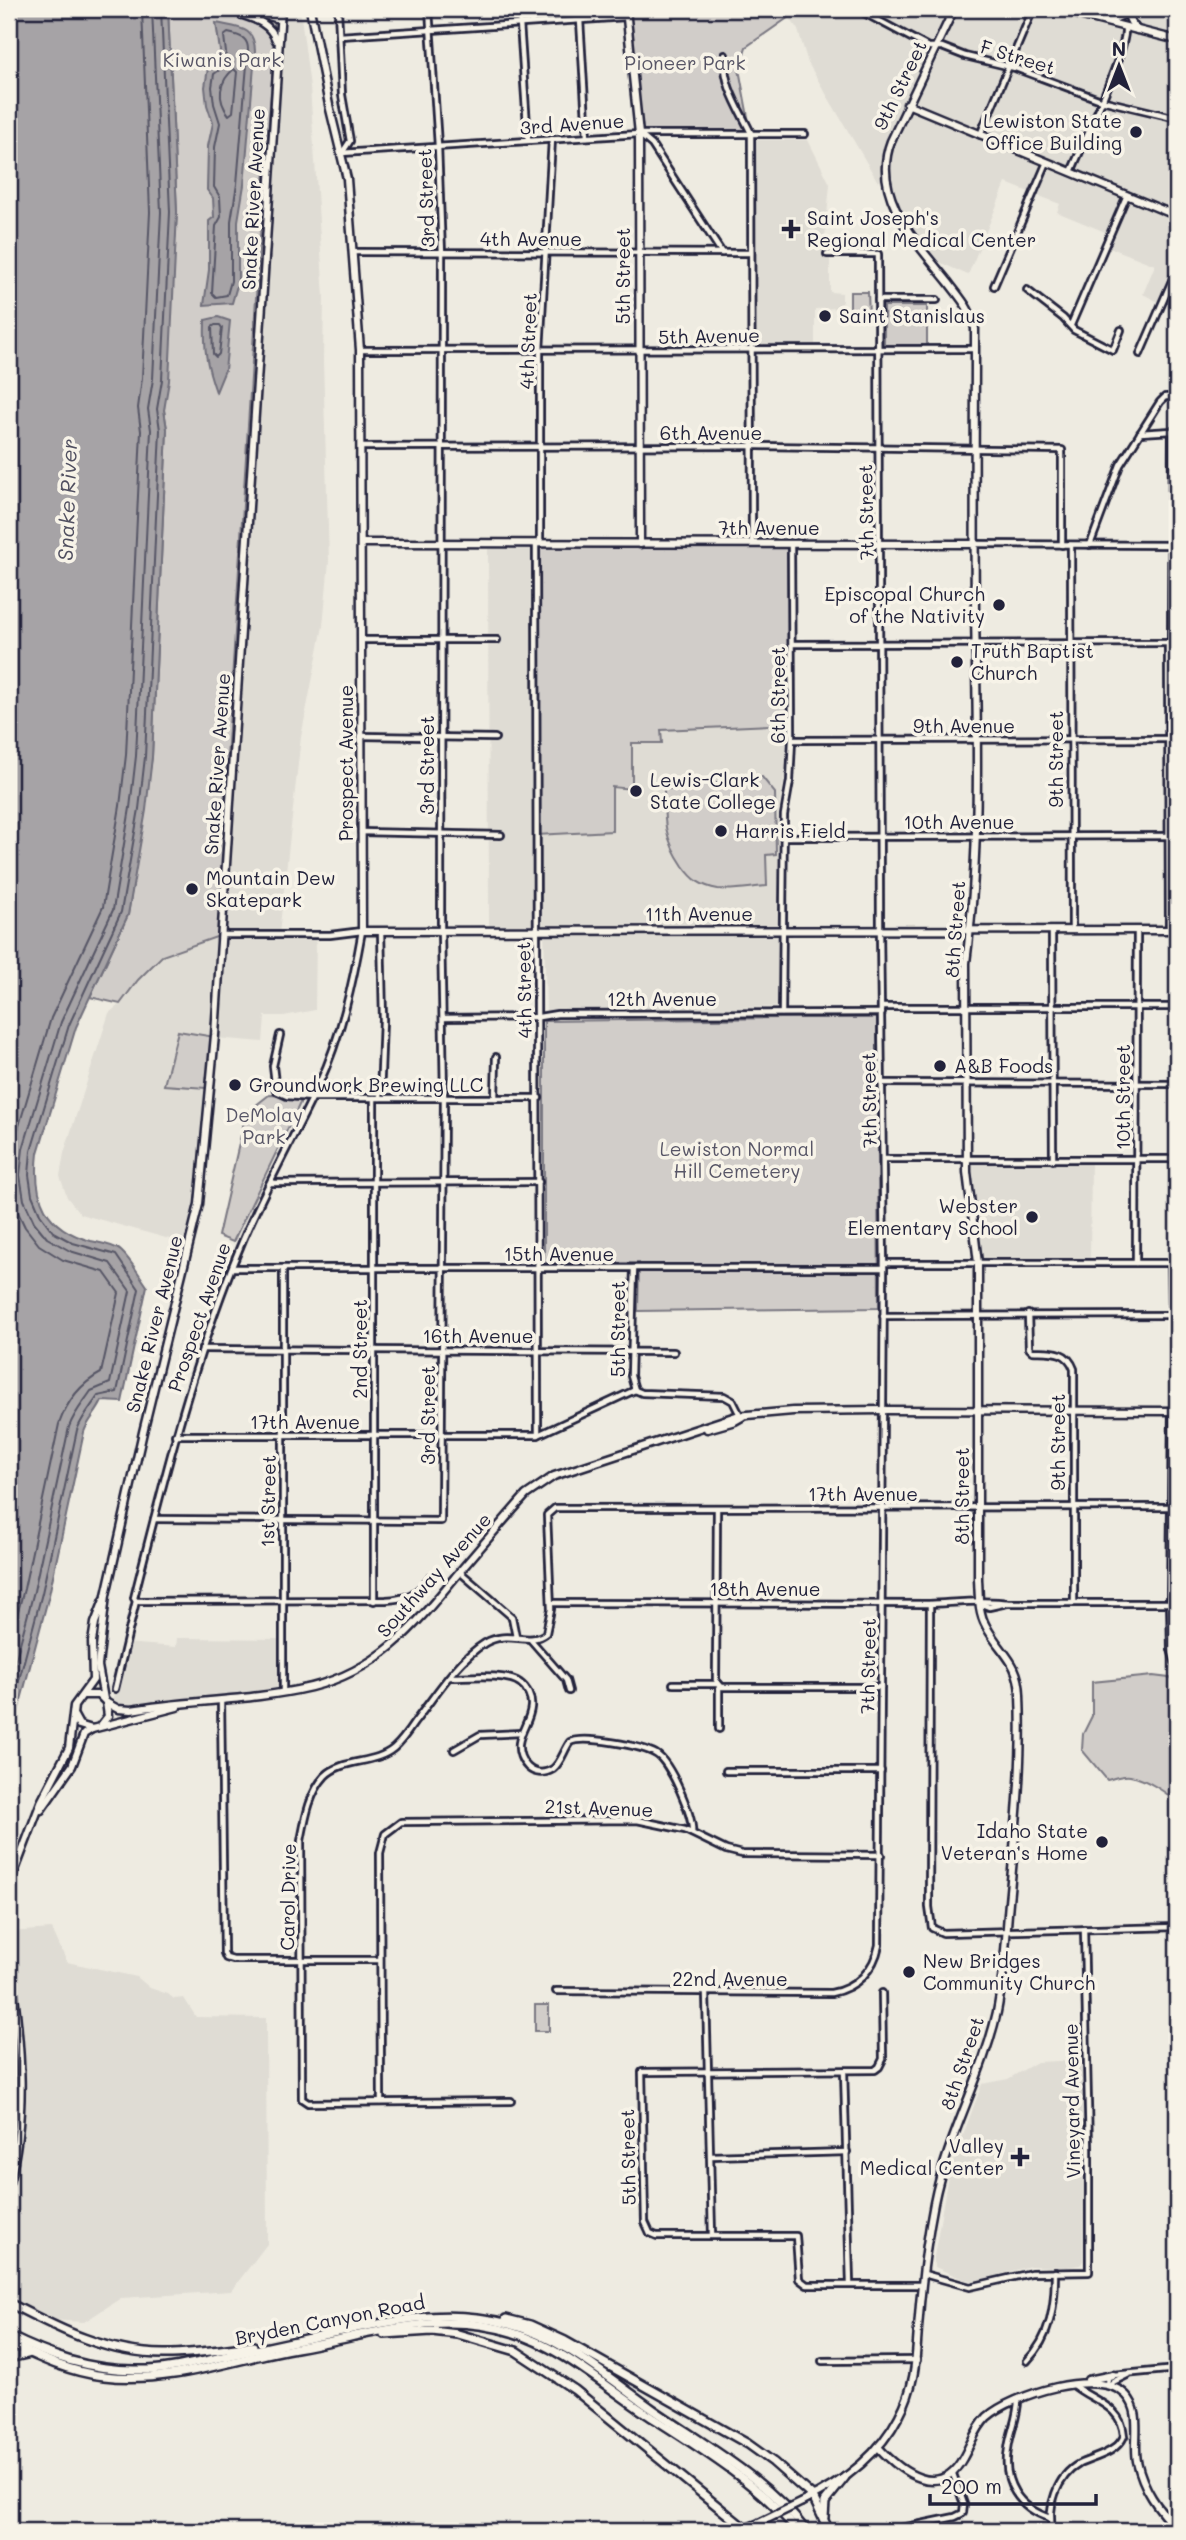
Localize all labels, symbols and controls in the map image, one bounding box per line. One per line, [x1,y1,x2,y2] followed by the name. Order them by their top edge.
[1084,32,1154,102] north arrow
[978,33,1059,80] street label: F Street
[867,36,932,134] street label: 9th Street
[1112,36,1126,61] text: N
[163,47,281,72] park label: Kiwanis Park
[624,50,746,75] park label: Pioneer Park
[235,107,270,291] street label: Snake River Avenue
[519,107,625,140] street label: 3rd Avenue
[983,108,1122,155] place label: Lewiston State Office Building
[1128,124,1144,140] marker: Lewiston State Office Building
[411,148,440,248] street label: 3rd Street
[807,205,1036,252] place label: Saint Joseph's Regional Medical Center
[781,219,801,239] marker: Saint Joseph's Regional Medical Center
[480,226,582,251] street label: 4th Avenue
[610,228,635,324] street label: 5th Street
[513,292,542,390] street label: 4th Street
[839,303,985,328] place label: Saint Stanislaus
[817,308,833,324] marker: Saint Stanislaus
[658,322,760,349] street label: 5th Avenue
[660,420,762,445] street label: 6th Avenue
[51,439,82,561] water label: Snake River
[852,464,879,560] street label: 7th Street
[718,515,820,540] street label: 7th Avenue
[824,581,985,628] place label: Episcopal Church of the Nativity
[991,597,1007,613] marker: Episcopal Church of the Nativity
[971,638,1094,685] place label: Truth Baptist Church
[765,646,790,744] street label: 6th Street
[949,654,965,670] marker: Truth Baptist Church
[198,672,235,856] street label: Snake River Avenue
[333,685,358,841] street label: Prospect Avenue
[1043,711,1068,807] street label: 9th Street
[913,713,1015,738] street label: 9th Avenue
[414,715,439,815] street label: 3rd Street
[650,767,776,814] place label: Lewis-Clark State College
[628,783,644,799] marker: Lewis-Clark State College
[903,809,1015,834] street label: 10th Avenue
[735,818,846,843] place label: Harris Field
[713,823,729,839] marker: Harris Field
[206,865,336,912] place label: Mountain Dew Skatepark
[939,880,970,978] street label: 8th Street
[184,881,200,897] marker: Mountain Dew Skatepark
[645,901,753,926] street label: 11th Avenue
[510,941,537,1039] street label: 4th Street
[607,986,717,1011] street label: 12th Avenue
[1110,1044,1135,1150] street label: 10th Street
[855,1052,882,1148] street label: 7th Street
[954,1053,1053,1078] place label: A&B Foods
[932,1058,948,1074] marker: A&B Foods
[249,1072,483,1097] place label: Groundwork Brewing LLC
[227,1077,243,1093] marker: Groundwork Brewing LLC
[225,1102,303,1149] park label: DeMolay Park
[660,1136,814,1183] park label: Lewiston Normal Hill Cemetery
[848,1193,1018,1240] place label: Webster Elementary School
[1024,1209,1040,1225] marker: Webster Elementary School
[119,1232,188,1415] street label: Snake River Avenue
[161,1239,236,1395] street label: Prospect Avenue
[504,1241,614,1266] street label: 15th Avenue
[605,1281,630,1377] street label: 5th Street
[347,1299,372,1399] street label: 2nd Street
[423,1323,533,1348] street label: 16th Avenue
[415,1365,440,1465] street label: 3rd Street
[1045,1394,1070,1490] street label: 9th Street
[250,1409,360,1434] street label: 17th Avenue
[949,1447,974,1545] street label: 8th Street
[254,1454,281,1548] street label: 1st Street
[808,1481,918,1506] street label: 17th Avenue
[371,1507,496,1642] street label: Southway Avenue
[710,1576,820,1601] street label: 18th Avenue
[854,1618,881,1714] street label: 7th Street
[544,1793,654,1822] street label: 21st Avenue
[941,1818,1088,1865] place label: Idaho State Veteran's Home
[1094,1834,1110,1850] marker: Idaho State Veteran's Home
[274,1843,301,1951] street label: Carol Drive
[923,1948,1095,1995] place label: New Bridges Community Church
[901,1964,917,1980] marker: New Bridges Community Church
[672,1966,788,1991] street label: 22nd Avenue
[934,2013,989,2113] street label: 8th Street
[1058,2023,1085,2179] street label: Vineyard Avenue
[614,2108,641,2206] street label: 5th Street
[860,2133,1004,2180] place label: Valley Medical Center
[1010,2147,1030,2167] marker: Valley Medical Center
[233,2289,427,2350] street label: Bryden Canyon Road
[930,2463,1097,2507] scale bar
[941,2472,1002,2499] text: 200 m

